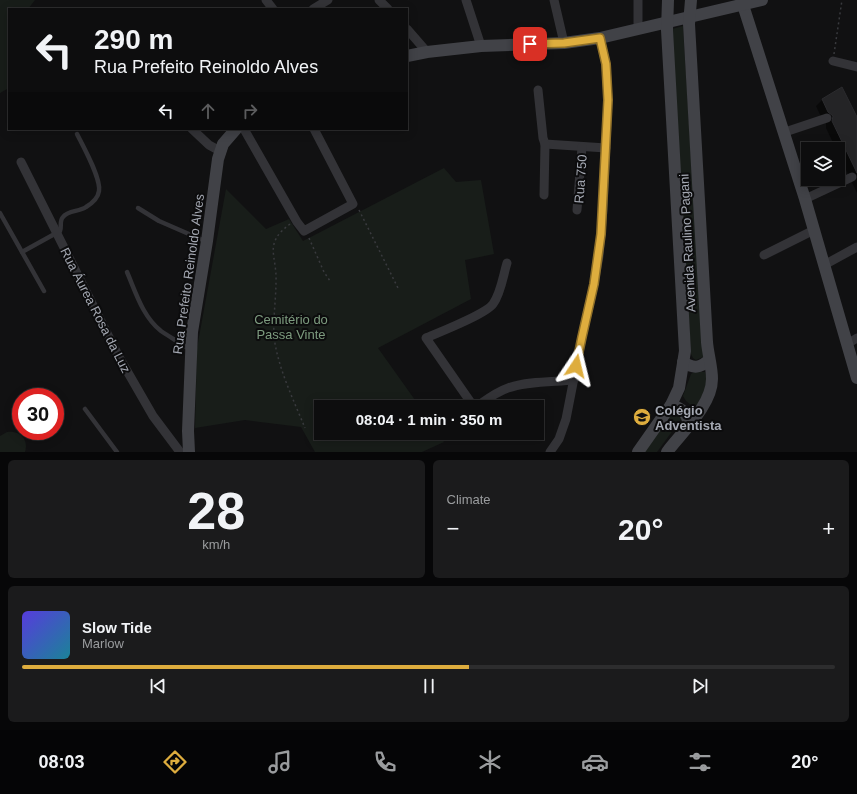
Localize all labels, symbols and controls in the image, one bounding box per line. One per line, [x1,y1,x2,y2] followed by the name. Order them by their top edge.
[28,24,80,76] icon: left
[94,24,173,55] text: 290 m
[513,27,547,61] pin
[519,33,541,55] icon: arrive
[94,57,318,77] text: Rua Prefeito Reinoldo Alves
[155,100,177,122] icon: left
[197,100,219,122] icon: ahead
[239,100,261,122] icon: right
[801,142,845,186] map controls
[801,142,845,186] button: layers
[571,154,590,204] street label: Rua 750
[676,173,699,313] street label: Avenida Raulino Pagani
[170,192,207,355] street label: Rua Prefeito Reinoldo Alves
[57,245,134,375] street label: Rua Áurea Rosa da Luz
[254,312,328,342] park label: Cemitério do Passa Vinte
[555,345,597,387] position arrow
[12,388,64,440] speed limit sign: 30
[655,403,722,433] place label: Colégio Adventista
[632,407,652,427] school or university icon: Colégio Adventista
[356,411,502,428] text: 08:04 · 1 min · 350 m
[187,482,245,540] text: 28
[447,492,491,507] text: Climate
[618,513,663,546] text: 20°
[447,516,459,541] text: −
[822,516,835,541] text: +
[202,537,230,552] text: km/h
[82,619,152,636] text: Slow Tide
[82,636,124,651] text: Marlow
[147,675,169,697] icon: previous
[418,675,440,697] icon: pause
[689,675,711,697] icon: next
[161,748,189,776] icon: directions
[266,748,294,776] icon: music
[371,748,399,776] icon: phone
[476,748,504,776] icon: climate
[581,748,609,776] icon: car
[686,748,714,776] icon: filters
[38,752,85,772] text: 08:03
[791,752,818,772] text: 20°

